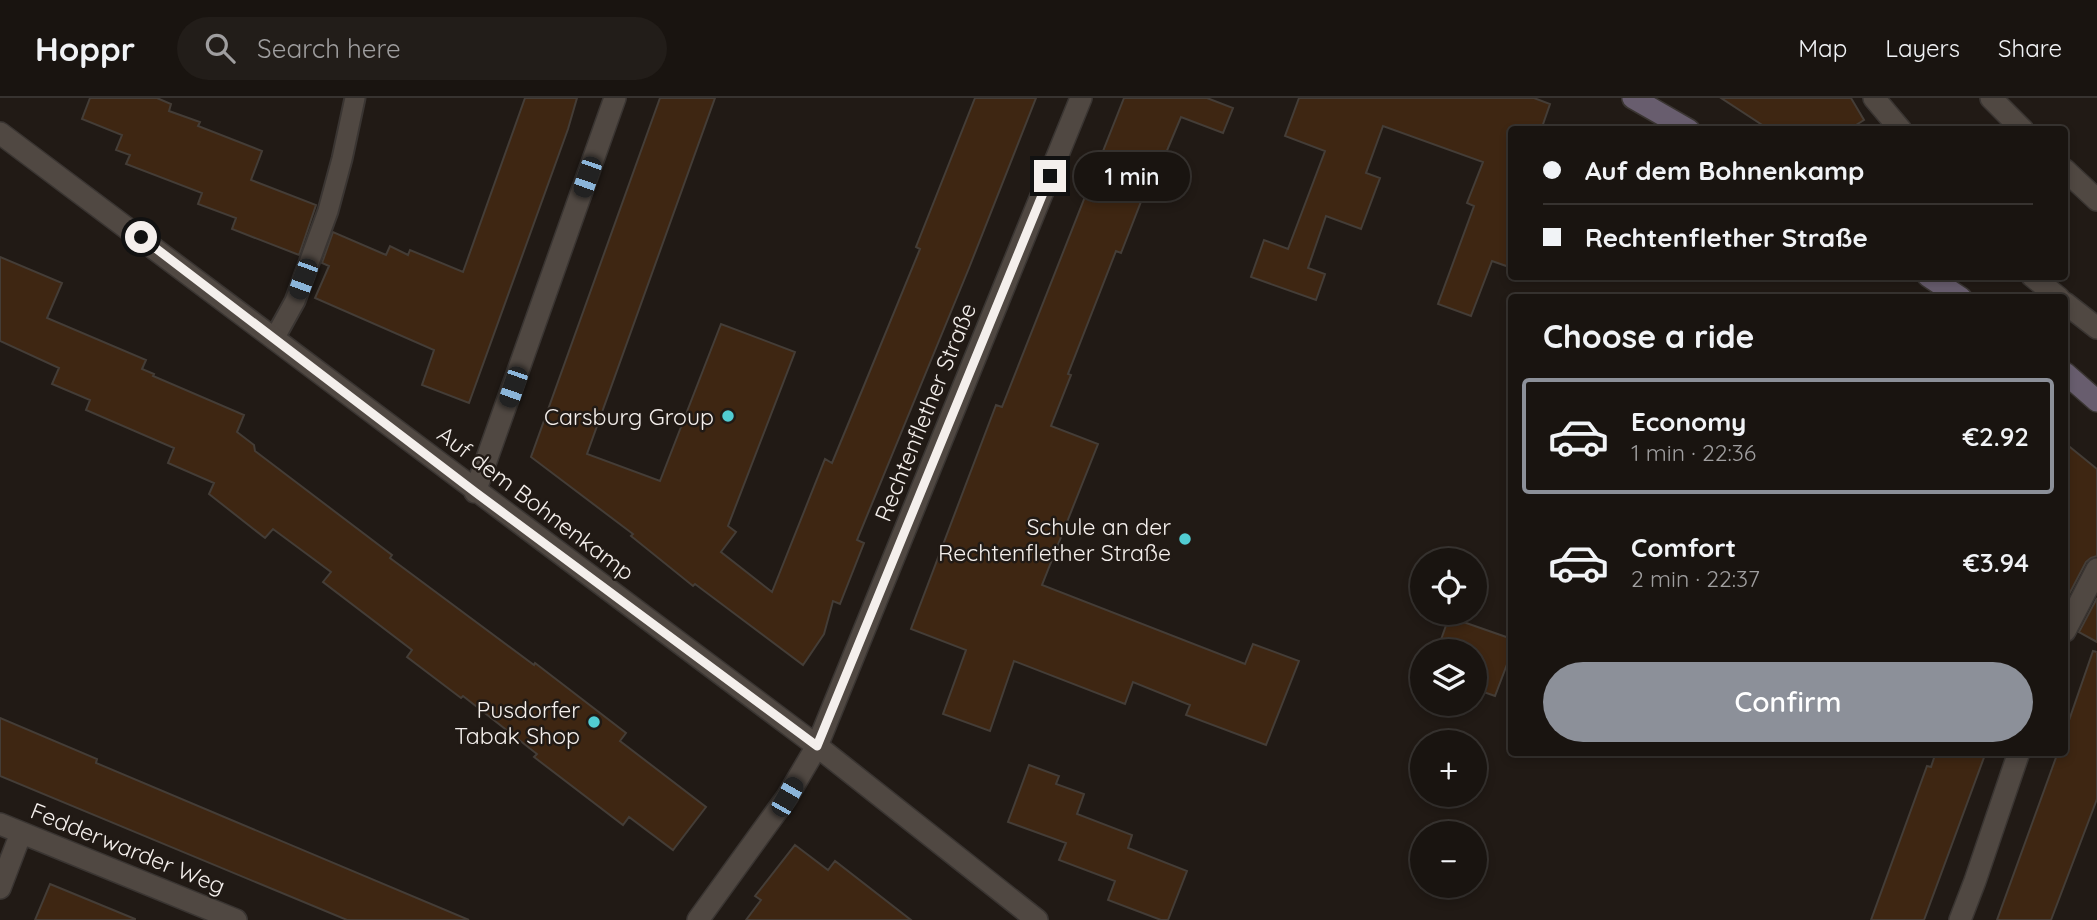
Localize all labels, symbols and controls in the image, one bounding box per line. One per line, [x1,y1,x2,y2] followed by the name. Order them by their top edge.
[177,17,667,80] search box
[35,28,135,69] text: Hoppr
[201,29,239,67] icon: search
[257,32,401,65] text: Search here
[1798,33,1847,63] text: Map
[1885,33,1960,63] text: Layers
[1998,33,2062,63] text: Share
[1074,152,1190,200] callout: 1 min
[571,154,604,200] car
[1585,154,1864,187] text: Auf dem Bohnenkamp
[1034,160,1066,192] route end
[1104,162,1160,191] text: 1 min
[125,221,157,253] route start
[1585,221,1868,254] text: Rechtenflether Straße
[286,256,321,302] car
[868,299,982,525] street label: Rechtenflether Straße
[1543,316,1755,356] text: Choose a ride
[497,364,530,410] car
[544,402,714,431] place label: Carsburg Group
[1547,405,1610,468] icon: car
[1631,405,1746,438] text: Economy
[720,408,736,424] marker: Carsburg Group
[432,419,640,587] street label: Auf dem Bohnenkamp
[1962,420,2029,453] text: €2.92
[1631,438,1756,467] text: 1 min · 22:36
[938,512,1171,567] place label: Schule an der Rechtenflether Straße
[1177,531,1193,547] marker: Schule an der Rechtenflether Straße
[1547,531,1610,594] icon: car
[1631,531,1736,564] text: Comfort
[1963,546,2029,579] text: €3.94
[1410,548,1487,898] map controls
[1410,548,1487,625] button: locate
[1631,564,1760,593] text: 2 min · 22:37
[1410,639,1487,716] button: layers
[1543,662,2033,742] button: Confirm
[454,695,580,750] place label: Pusdorfer Tabak Shop
[586,714,602,730] marker: Pusdorfer Tabak Shop
[1410,730,1487,807] button: +
[768,774,807,820] car
[26,796,230,900] street label: Fedderwarder Weg
[1410,821,1487,898] button: −

